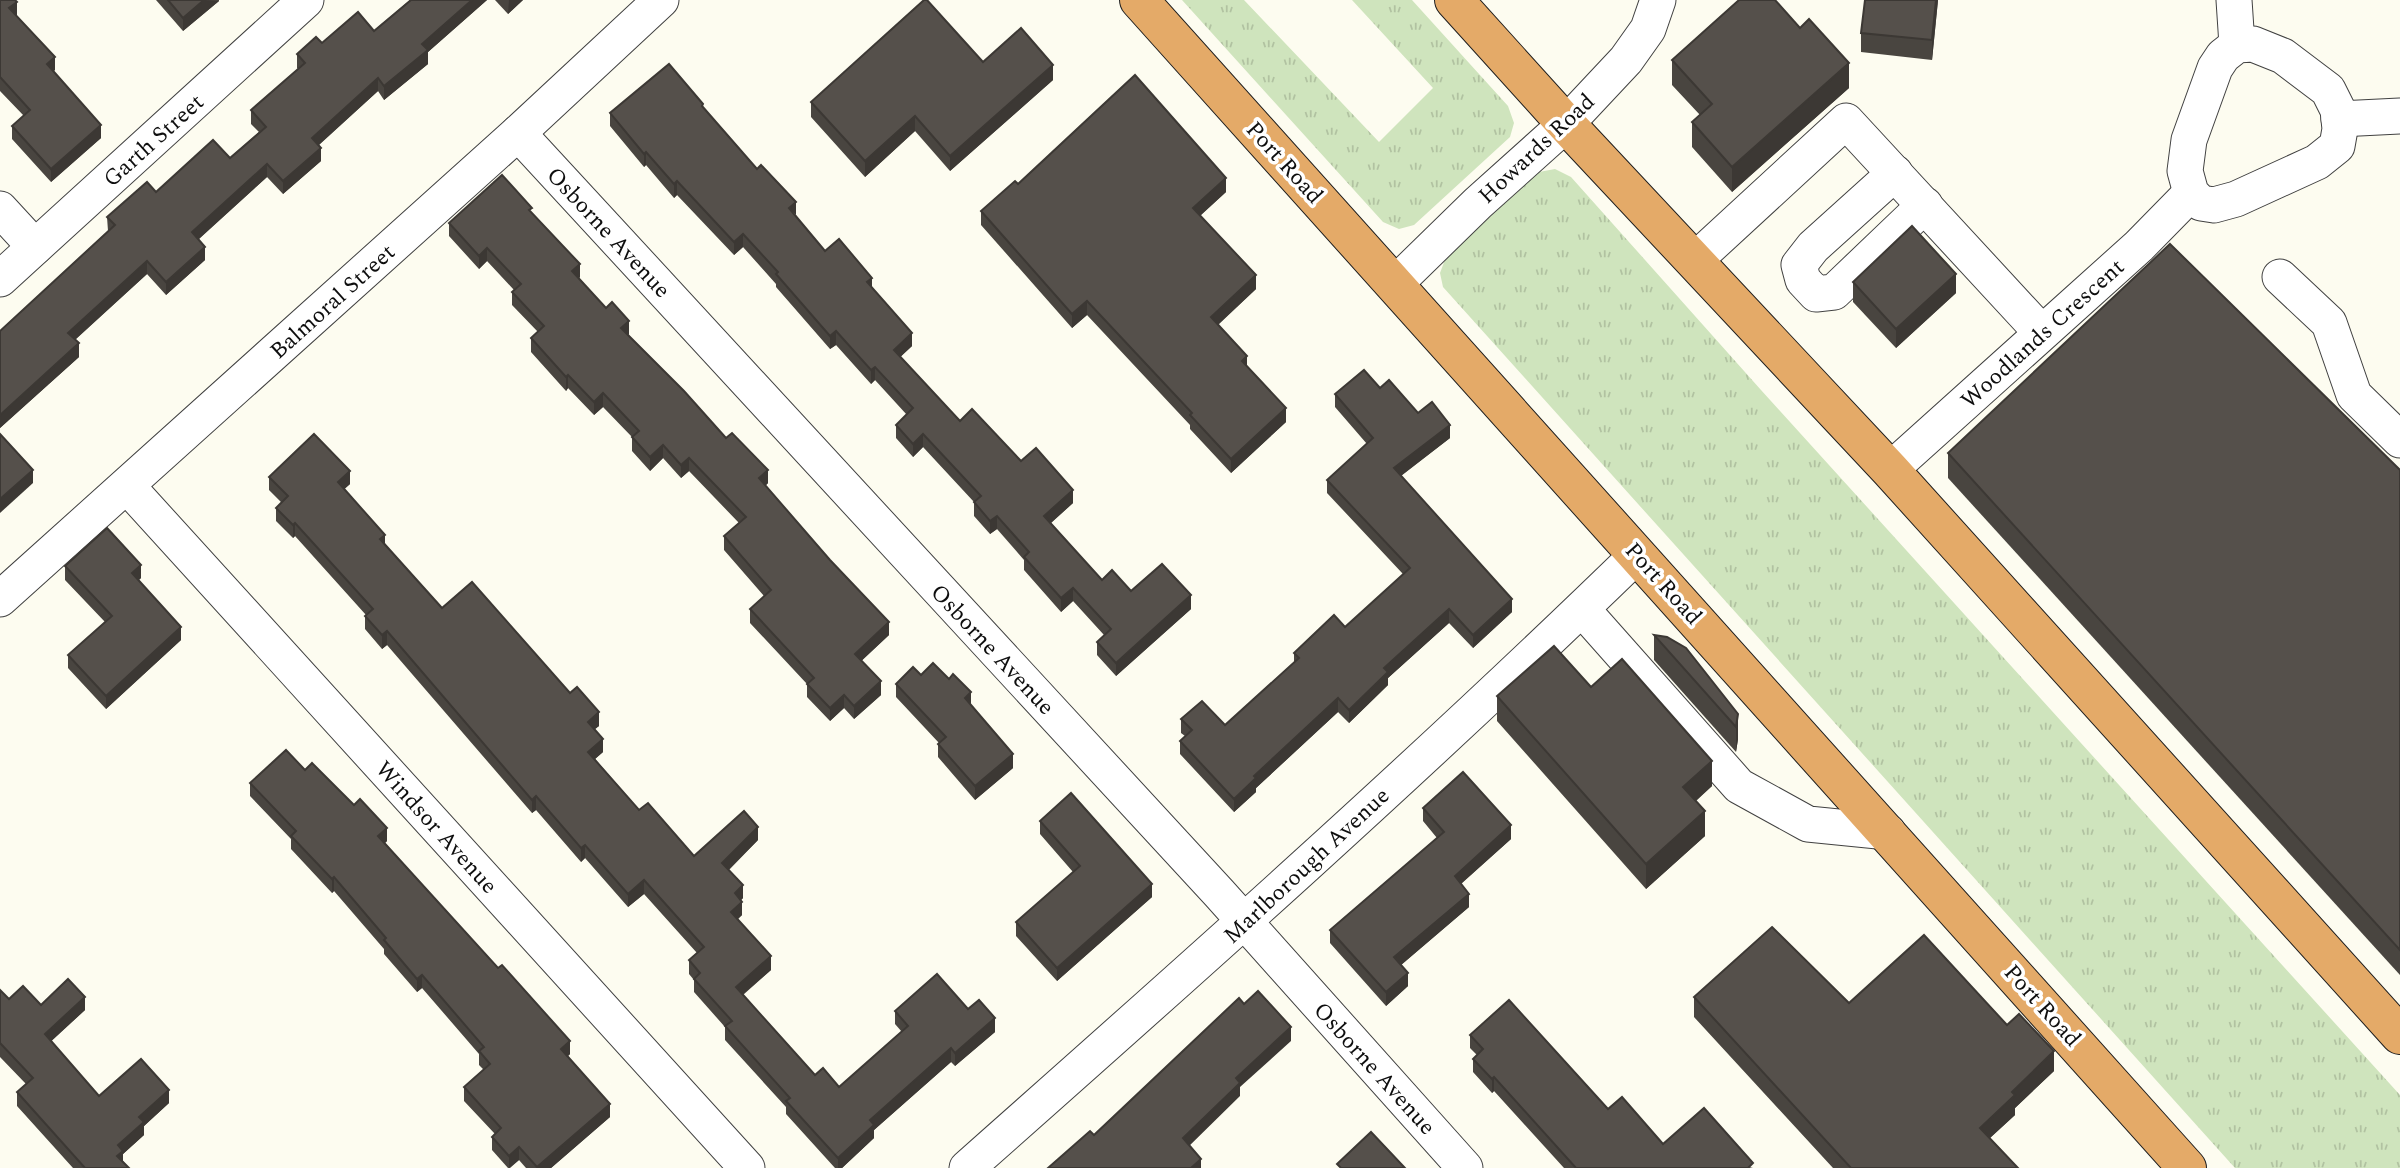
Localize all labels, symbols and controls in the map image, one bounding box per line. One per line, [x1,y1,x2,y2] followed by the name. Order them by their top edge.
[1471,85,1604,213] street label: Howards Road
[96,86,212,196] street label: Garth Street
[1237,114,1331,213] street label: Port Road
[537,159,678,307] street label: Osborne Avenue
[262,236,404,368] street label: Balmoral Street
[1953,251,2133,418] street label: Woodlands Crescent
[1616,535,1710,634] street label: Port Road
[921,576,1062,724] street label: Osborne Avenue
[366,754,505,902] street label: Windsor Avenue
[1216,779,1398,953] street label: Marlborough Avenue
[1995,957,2089,1056] street label: Port Road
[1304,994,1443,1144] street label: Osborne Avenue

